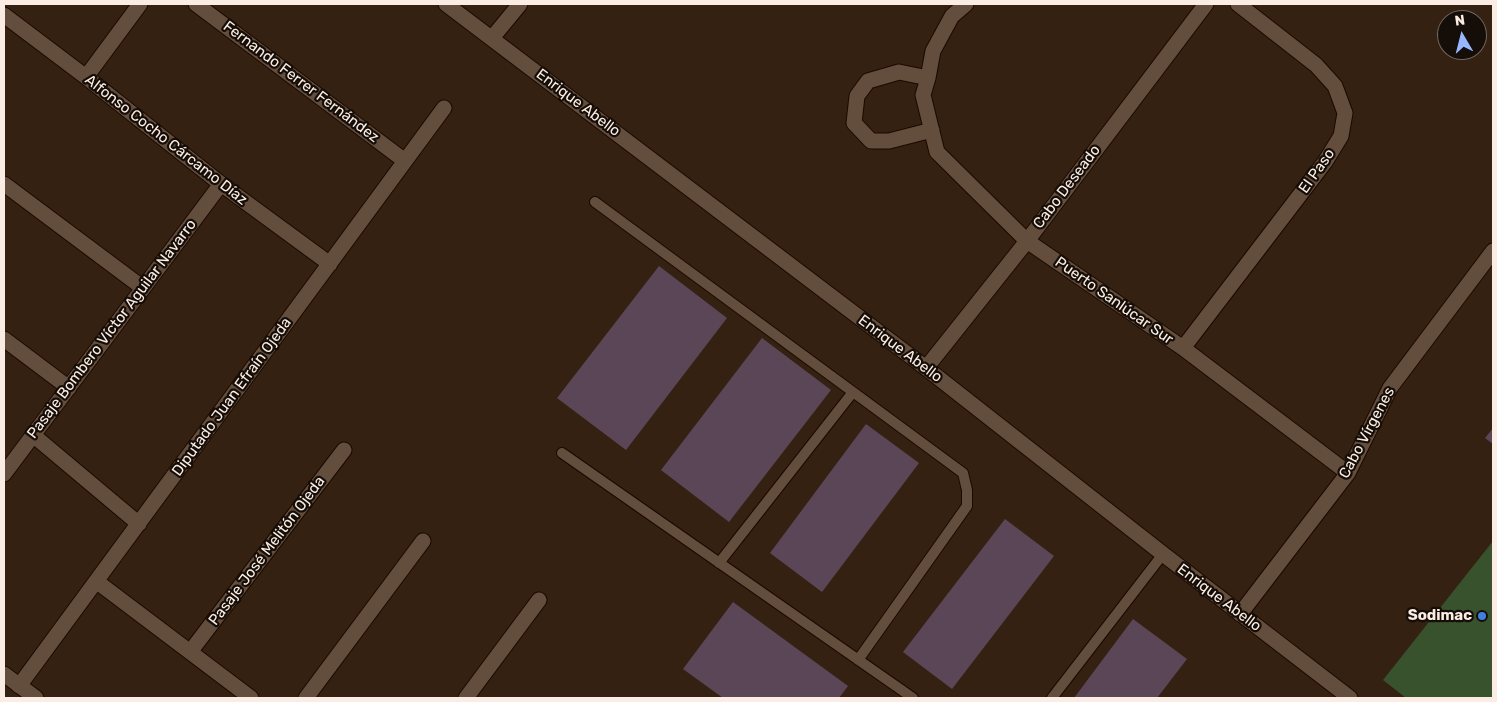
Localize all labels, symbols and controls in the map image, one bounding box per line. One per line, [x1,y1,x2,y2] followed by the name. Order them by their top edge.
[1437,10,1487,60] north arrow
[1454,12,1466,30] text: N
[220,17,382,147] street label: Fernando Ferrer Fernández
[532,65,624,141] street label: Enrique Abello
[81,71,251,209] street label: Alfonso Cocho Cárcamo Díaz
[1030,142,1104,232] street label: Cabo Deseado
[1295,145,1339,197] street label: El Paso
[24,216,200,442] street label: Pasaje Bombero Víctor Aguilar Navarro
[1051,253,1177,349] street label: Puerto Sanlúcar Sur
[854,311,946,387] street label: Enrique Abello
[168,314,296,480] street label: Diputado Juan Efraín Ojeda
[1335,384,1399,482] street label: Cabo Vírgenes
[205,473,329,629] street label: Pasaje José Melitón Ojeda
[1173,560,1265,636] street label: Enrique Abello
[1408,607,1472,625] place label: Sodimac
[1476,610,1488,622] marker: Sodimac

